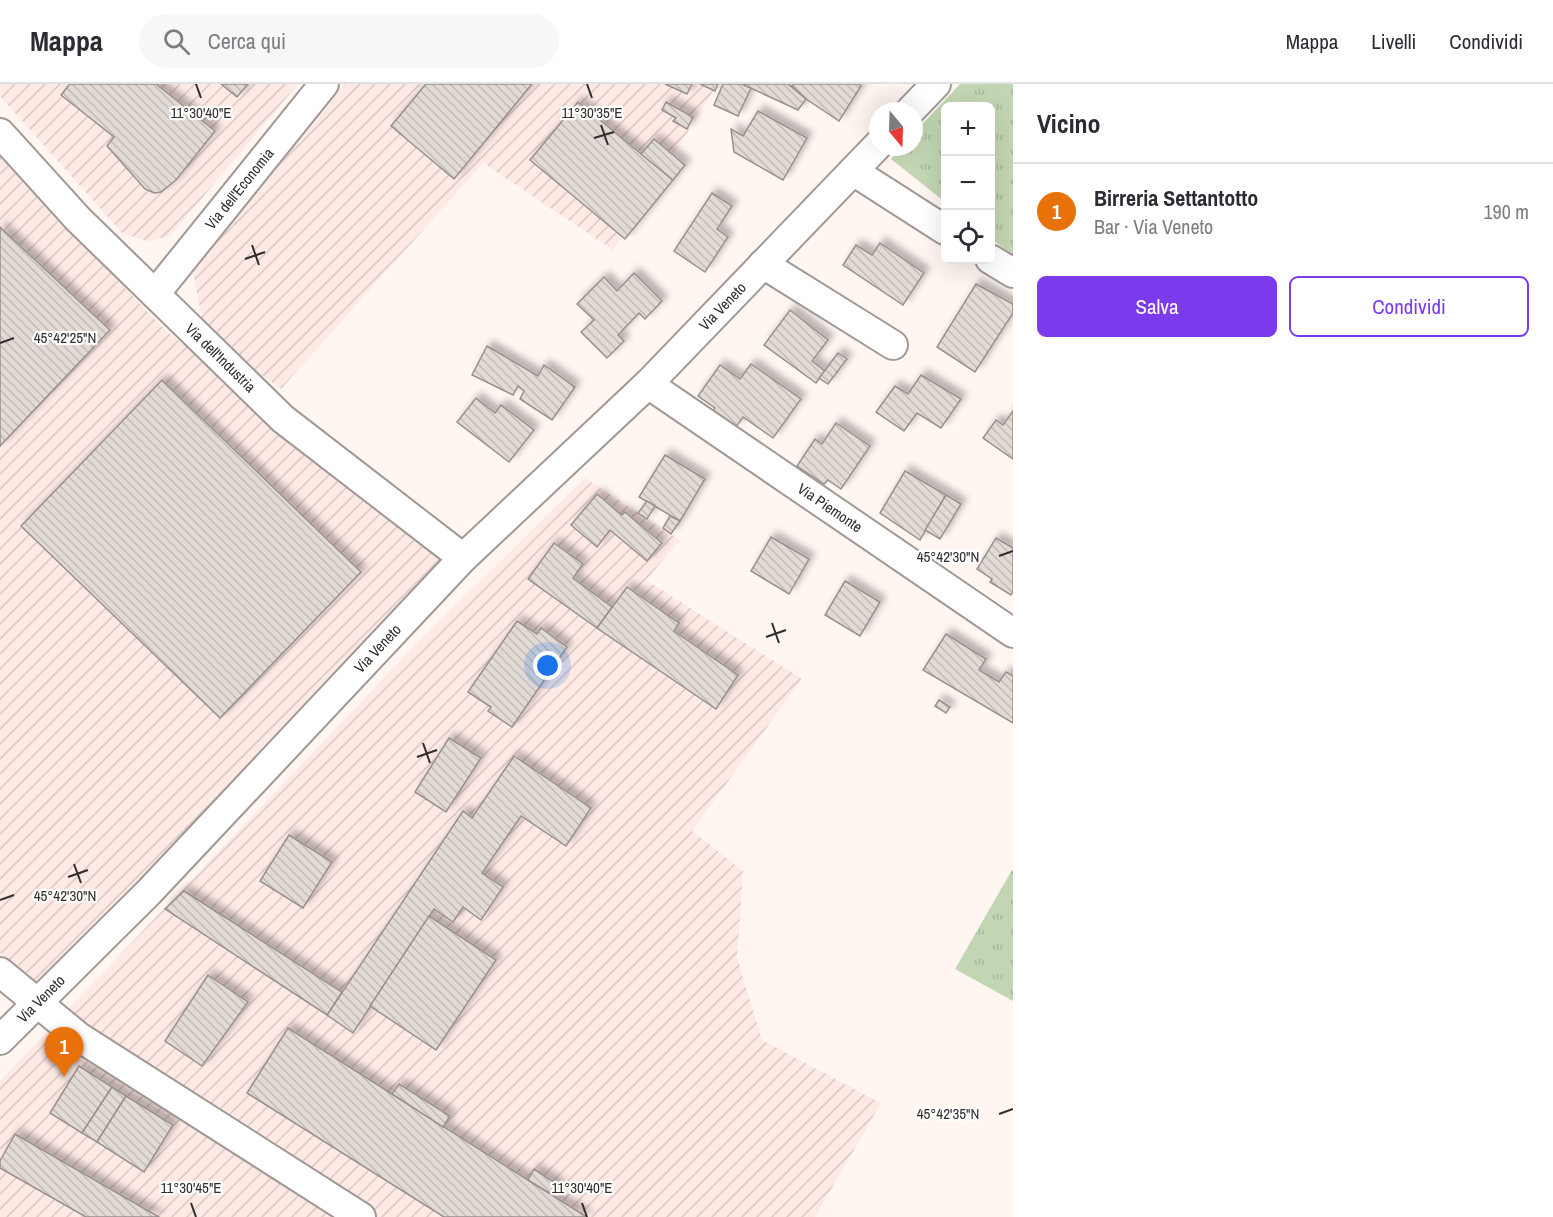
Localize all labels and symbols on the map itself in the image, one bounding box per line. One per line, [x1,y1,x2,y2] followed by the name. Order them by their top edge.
[170,102,232,123] text: 11°30'40"E
[561,102,623,123] text: 11°30'35"E
[869,102,923,156] north arrow
[200,143,278,234] street label: Via dell'Economia
[694,277,751,335] street label: Via Veneto
[181,318,261,397] street label: Via dell'Industria
[34,327,96,348] text: 45°42'25"N
[793,478,867,537] street label: Via Piemonte
[917,546,979,567] text: 45°42'30"N
[349,619,406,677] street label: Via Veneto
[533,651,562,680] your location
[34,885,96,906] text: 45°42'30"N
[12,970,70,1027] street label: Via Veneto
[44,1028,84,1077] pin: 1
[917,1103,979,1124] text: 45°42'35"N
[160,1177,222,1198] text: 11°30'45"E
[551,1177,613,1198] text: 11°30'40"E

